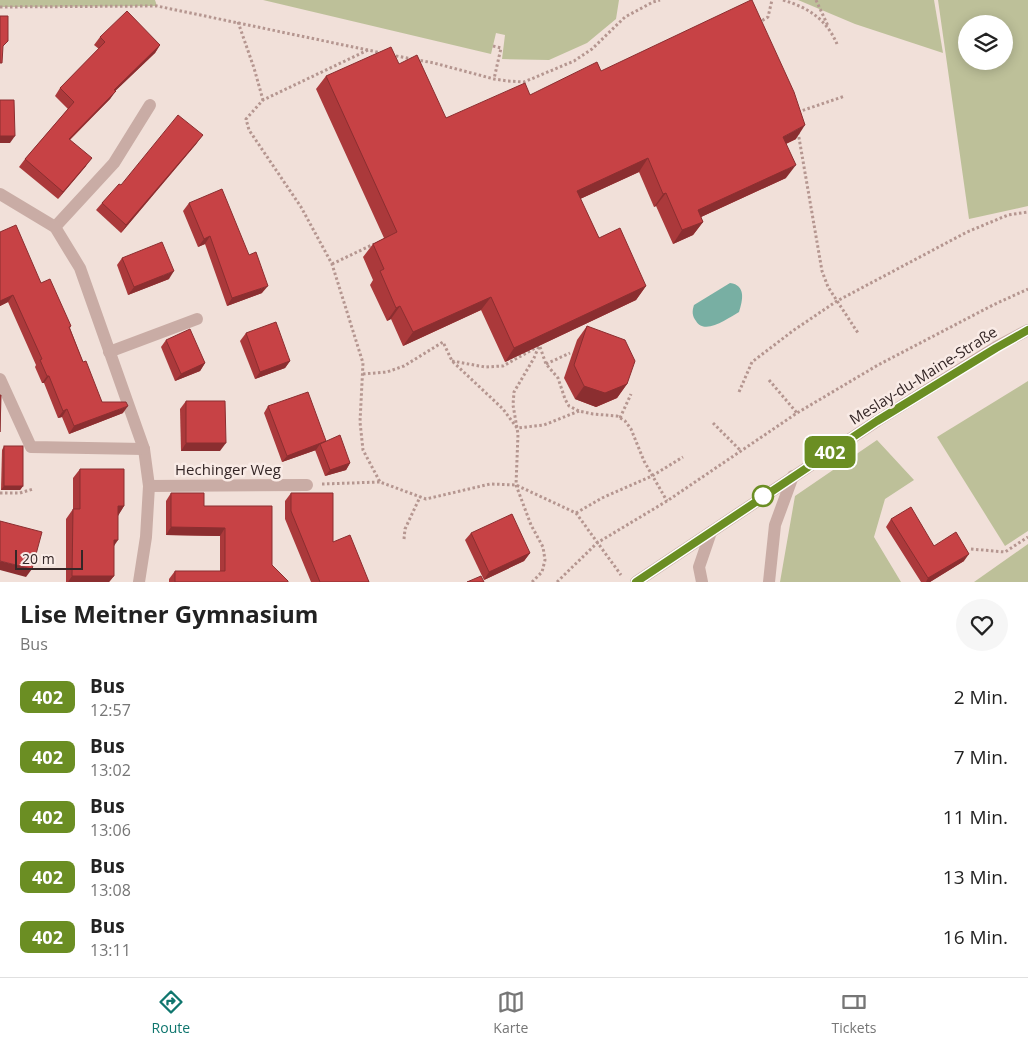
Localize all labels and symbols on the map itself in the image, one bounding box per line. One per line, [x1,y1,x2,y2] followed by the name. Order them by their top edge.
[845,321,1001,429] street label: Meslay-du-Maine-Straße
[801,436,859,468] line badge: 402
[175,459,281,479] street label: Hechinger Weg
[752,485,774,507] unlabelled marker
[15,547,82,570] scale bar

